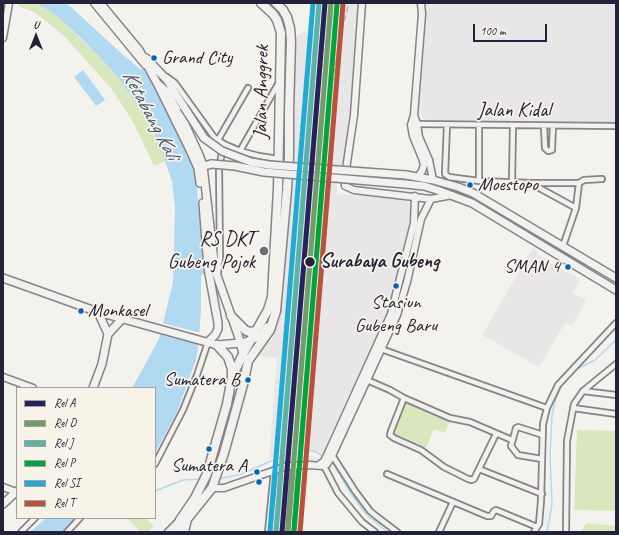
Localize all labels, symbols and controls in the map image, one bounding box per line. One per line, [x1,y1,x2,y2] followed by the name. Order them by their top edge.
[16,16,56,56] north arrow
[475,16,549,42] scale bar
[33,17,39,31] text: U
[480,23,506,39] text: 100 m
[249,45,275,139] street label: Jalan Anggrek
[162,47,232,69] place label: Grand City
[149,53,159,63] marker: Grand City
[116,66,184,164] water label: Ketabang Kali
[477,99,551,123] street label: Jalan Kidal
[478,174,538,196] place label: Moestopo
[465,180,475,190] marker: Moestopo
[168,228,255,275] place label: RS DKT Gubeng Pojok
[258,245,270,257] marker: RS DKT Gubeng Pojok
[320,250,439,274] place label: Surabaya Gubeng
[303,255,317,269] marker: Surabaya Gubeng
[504,256,560,278] place label: SMAN 4
[563,262,573,272] marker: SMAN 4
[391,281,401,291] marker: Stasiun Gubeng Baru
[355,292,437,336] place label: Stasiun Gubeng Baru
[88,300,147,322] place label: Monkasel
[76,306,86,316] marker: Monkasel
[164,369,240,391] place label: Sumatera B
[243,375,253,385] marker: Sumatera B
[16,387,156,519] legend
[54,395,75,411] text: Rel A
[54,415,76,431] text: Rel D
[54,435,73,451] text: Rel J
[204,444,214,454] marker: Sumatera A
[54,455,75,471] text: Rel P
[171,455,247,477] place label: Sumatera A
[252,467,262,477] unlabelled marker
[54,475,80,491] text: Rel SI
[254,477,264,487] unlabelled marker
[54,495,75,511] text: Rel T

